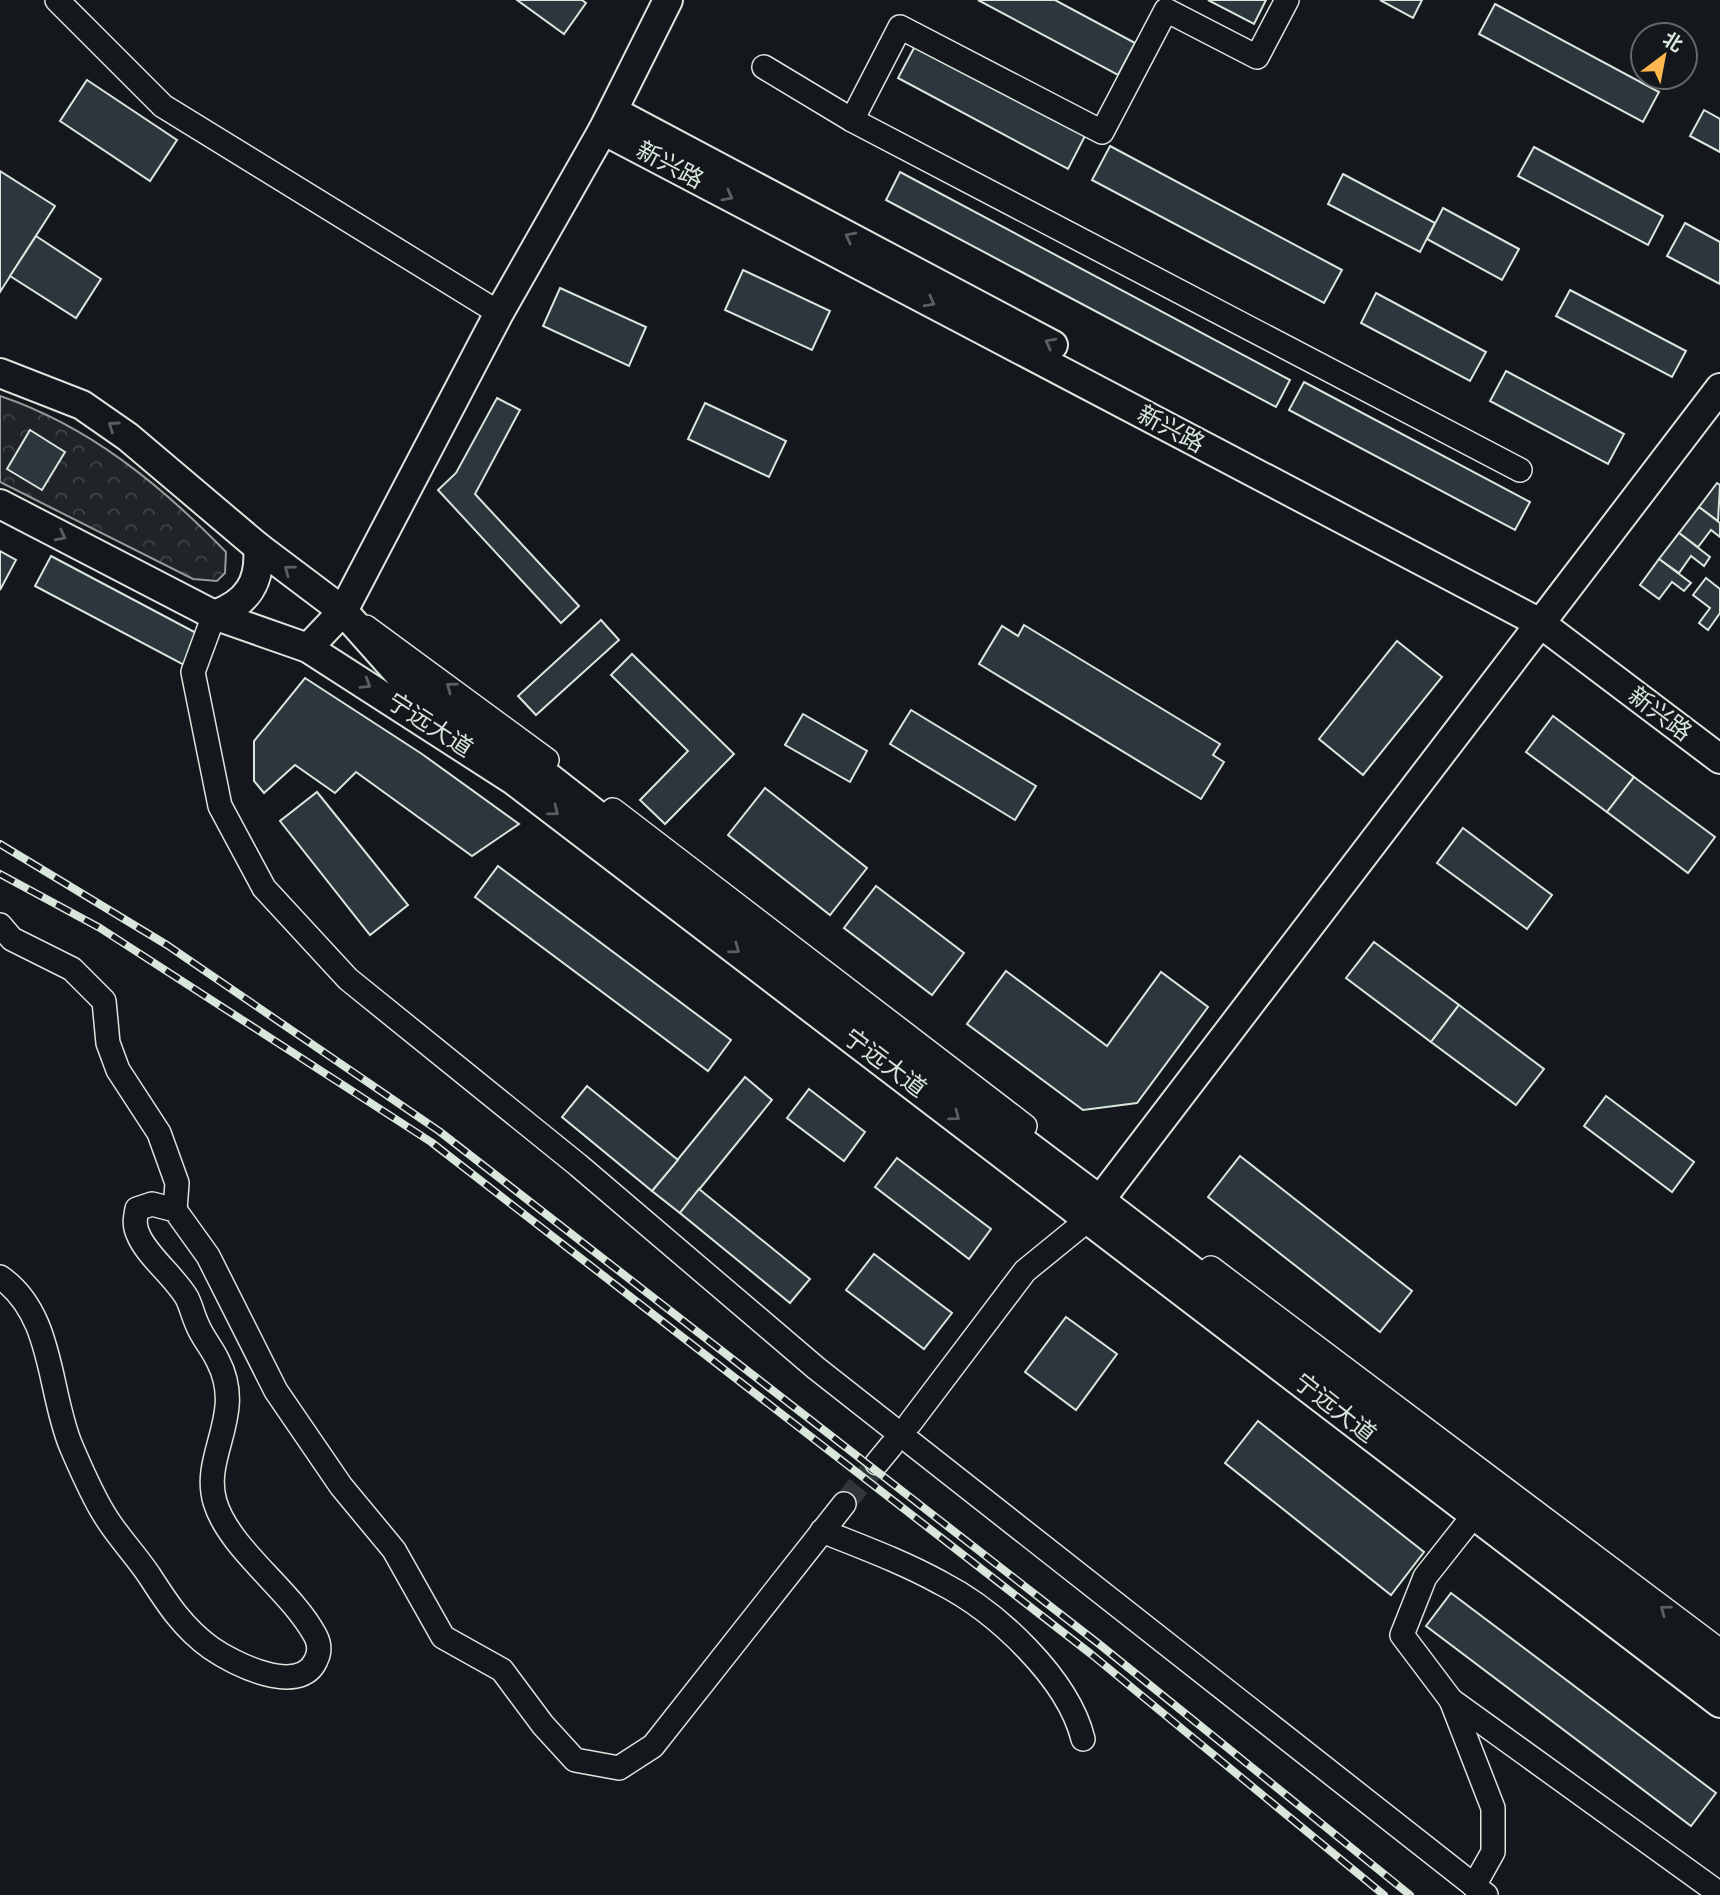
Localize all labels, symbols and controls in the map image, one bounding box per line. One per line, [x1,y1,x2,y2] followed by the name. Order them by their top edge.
[1629,21,1699,91] north arrow
[1659,29,1686,56] text: 北
[632,137,708,193] street label: 新兴路
[721,187,733,201] one-way arrow
[844,231,857,245] one-way arrow
[922,293,935,307] one-way arrow
[1045,338,1058,352] one-way arrow
[1133,401,1209,457] street label: 新兴路
[108,422,121,434] one-way arrow
[53,527,66,541] one-way arrow
[284,565,297,578] one-way arrow
[358,675,371,688] one-way arrow
[446,682,458,695] one-way arrow
[1623,682,1697,746] street label: 新兴路
[383,688,477,762] street label: 宁远大道
[546,803,559,816] one-way arrow
[727,941,740,954] one-way arrow
[839,1024,931,1102] street label: 宁远大道
[947,1108,960,1121] one-way arrow
[1289,1368,1381,1448] street label: 宁远大道
[1661,1606,1673,1618] one-way arrow

